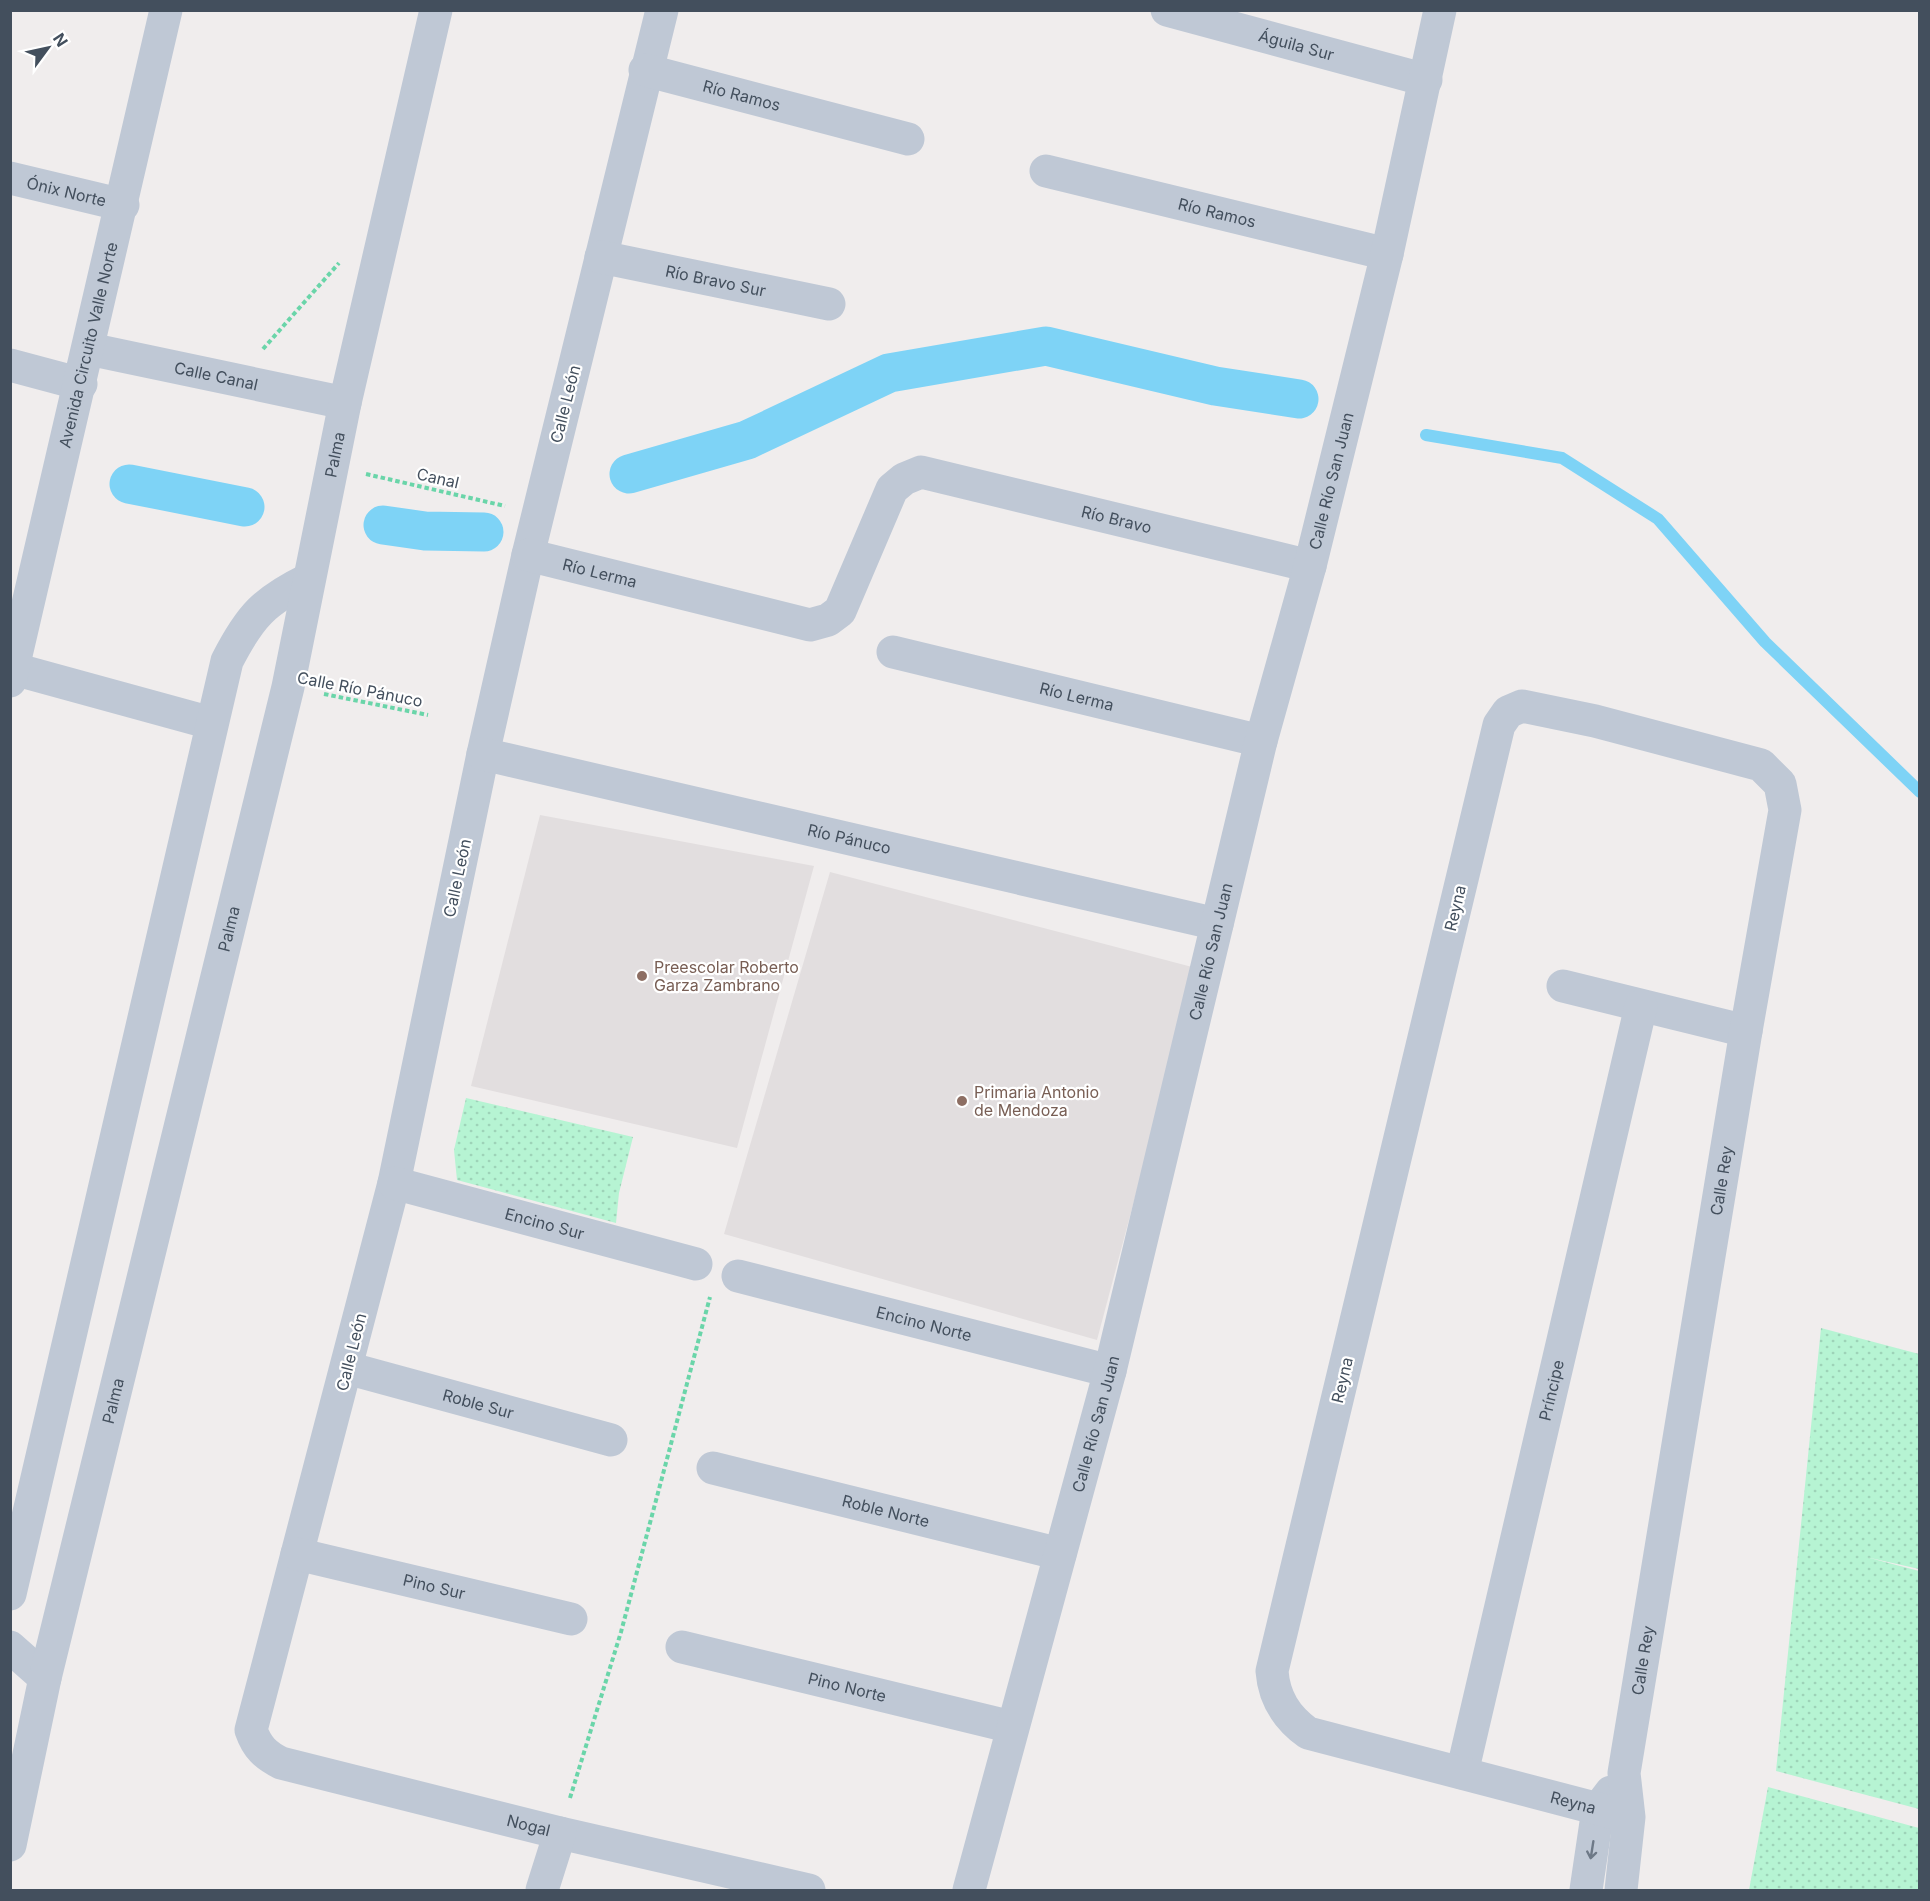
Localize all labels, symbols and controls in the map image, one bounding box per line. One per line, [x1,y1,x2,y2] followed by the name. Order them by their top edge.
[18,18,78,78] north arrow
[1256,25,1336,65] street label: Águila Sur
[49,29,72,50] text: N
[701,76,783,115] street label: Río Ramos
[25,172,108,211] street label: Ónix Norte
[1176,194,1258,232] street label: Río Ramos
[55,240,122,450] street label: Avenida Circuito Valle Norte
[664,261,768,301] street label: Río Bravo Sur
[172,357,260,394] street label: Calle Canal
[546,363,584,445] street label: Calle León
[1304,410,1358,552] street label: Calle Río San Juan
[320,430,349,479] street label: Palma
[415,463,461,493] street label: Canal
[1079,501,1154,537] street label: Río Bravo
[561,554,639,592] street label: Río Lerma
[296,667,424,711] street label: Calle Río Pánuco
[1037,678,1116,715] street label: Río Lerma
[806,819,893,858] street label: Río Pánuco
[439,837,475,919] street label: Calle León
[1184,881,1237,1022] street label: Calle Río San Juan
[1440,883,1470,933] street label: Reyna
[214,904,244,954] street label: Palma
[654,957,799,995] place label: Preescolar Roberto Garza Zambrano
[635,969,649,983] marker: Preescolar Roberto Garza Zambrano
[974,1082,1099,1120] place label: Primaria Antonio de Mendoza
[955,1094,969,1108] marker: Primaria Antonio de Mendoza
[1706,1144,1737,1217] street label: Calle Rey
[503,1203,587,1244] street label: Encino Sur
[874,1302,974,1345] street label: Encino Norte
[332,1311,370,1393] street label: Calle León
[1068,1354,1123,1494] street label: Calle Río San Juan
[1327,1355,1357,1405] street label: Reyna
[1535,1358,1568,1423] street label: Príncipe
[98,1376,128,1426] street label: Palma
[440,1385,516,1423] street label: Roble Sur
[840,1490,932,1531] street label: Roble Norte
[401,1569,467,1604] street label: Pino Sur
[1627,1624,1658,1697] street label: Calle Rey
[806,1668,888,1706] street label: Pino Norte
[1548,1787,1598,1818] street label: Reyna
[505,1810,553,1840] street label: Nogal
[1586,1840,1597,1859] one-way arrow

